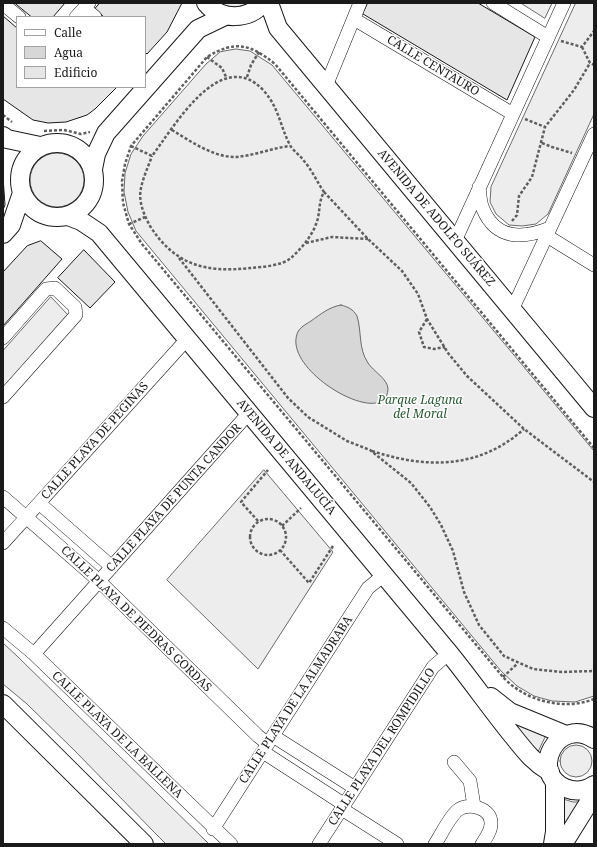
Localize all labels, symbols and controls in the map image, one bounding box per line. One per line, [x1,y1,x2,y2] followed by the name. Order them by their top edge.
[16,16,146,88] legend
[54,24,82,41] text: Calle
[384,33,482,99] street label: CALLE CENTAURO
[54,44,83,61] text: Agua
[54,64,97,81] text: Edificio
[374,147,498,289] street label: AVENIDA DE ADOLFO SUÁREZ
[38,379,152,503] street label: CALLE PLAYA DE PEGINAS
[377,394,463,422] park label: Parque Laguna del Moral
[233,396,339,518] street label: AVENIDA DE ANDALUCÍA
[103,421,245,575] street label: CALLE PLAYA DE PUNTA CANDOR
[58,543,214,695] street label: CALLE PLAYA DE PIEDRAS GORDAS
[236,613,356,787] street label: CALLE PLAYA DE LA ALMADRABA
[326,665,438,829] street label: CALLE PLAYA DEL ROMPIDILLO
[49,669,185,801] street label: CALLE PLAYA DE LA BALLENA

